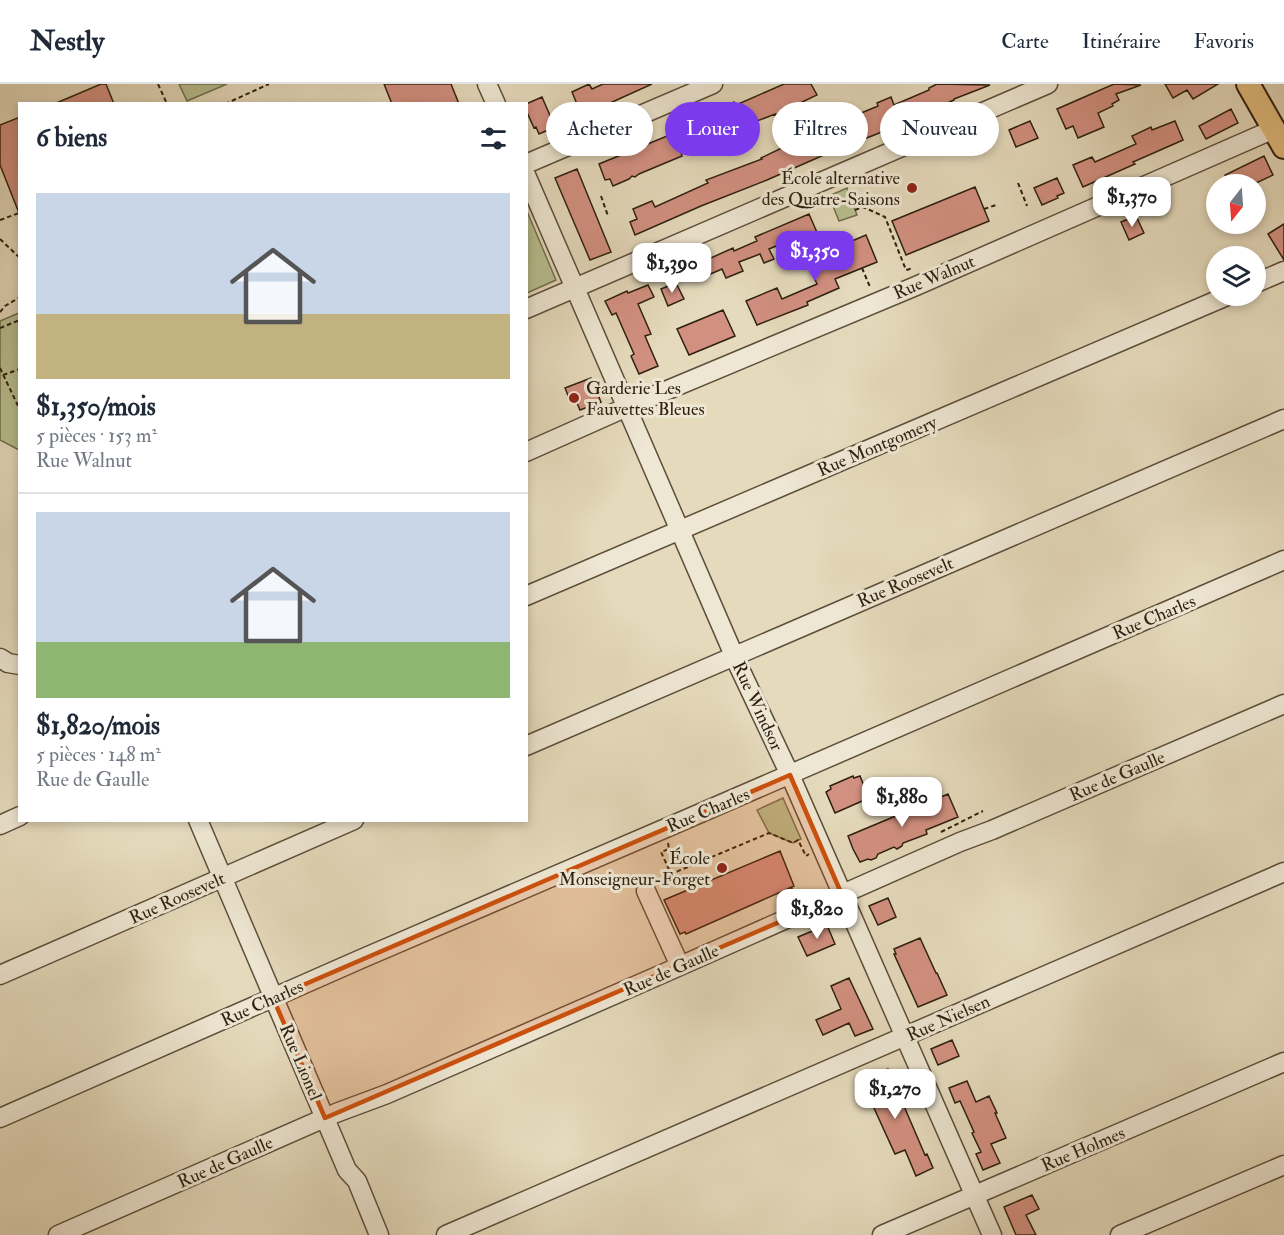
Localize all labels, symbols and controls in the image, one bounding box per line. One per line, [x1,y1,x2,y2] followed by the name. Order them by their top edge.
[30,24,104,59] text: Nestly
[1001,28,1049,55] text: Carte
[1082,28,1160,55] text: Itinéraire
[1193,28,1254,55] text: Favoris
[546,102,653,156] chip: Acheter
[665,102,760,156] chip: Louer
[772,102,868,156] chip: Filtres
[880,102,999,156] chip: Nouveau
[36,122,107,154] text: 6 biens
[477,122,510,155] icon: filters
[762,167,900,211] place label: École alternative des Quatre-Saisons
[1206,174,1266,234] north arrow
[1206,174,1266,306] map controls
[1083,177,1181,228] pin: $1,370
[905,181,919,195] marker: École alternative des Quatre-Saisons
[1107,184,1157,209] text: $1,370
[766,231,864,282] pin: $1,350
[219,232,327,340] icon: home
[790,238,840,263] text: $1,350
[623,243,721,294] pin: $1,390
[1206,246,1266,306] button: layers
[646,250,698,275] text: $1,390
[890,250,979,305] street label: Rue Walnut
[586,377,705,421] place label: Garderie Les Fauvettes Bleues
[36,391,156,423] text: $1,350/mois
[567,391,581,405] marker: Garderie Les Fauvettes Bleues
[814,411,941,482] street label: Rue Montgomery
[36,423,157,448] text: 5 pièces · 153 m²
[36,448,132,473] text: Rue Walnut
[219,551,327,659] icon: home
[854,552,957,613] street label: Rue Roosevelt
[1109,590,1199,645] street label: Rue Charles
[727,658,788,755] street label: Rue Windsor
[36,710,160,742] text: $1,820/mois
[36,742,161,767] text: 5 pièces · 148 m²
[1066,746,1169,807] street label: Rue de Gaulle
[36,767,149,792] text: Rue de Gaulle
[853,777,951,828] pin: $1,880
[663,783,753,838] street label: Rue Charles
[876,784,928,809] text: $1,880
[559,847,710,891] place label: École Monseigneur-Forget
[715,861,729,875] marker: École Monseigneur-Forget
[126,867,229,930] street label: Rue Roosevelt
[768,889,866,940] pin: $1,820
[791,896,844,921] text: $1,820
[620,939,723,1002] street label: Rue de Gaulle
[217,975,307,1032] street label: Rue Charles
[903,990,994,1047] street label: Rue Nielsen
[274,1020,327,1104] street label: Rue Lionel
[846,1069,944,1120] pin: $1,270
[869,1076,921,1101] text: $1,270
[1038,1122,1128,1177] street label: Rue Holmes
[174,1131,277,1194] street label: Rue de Gaulle

